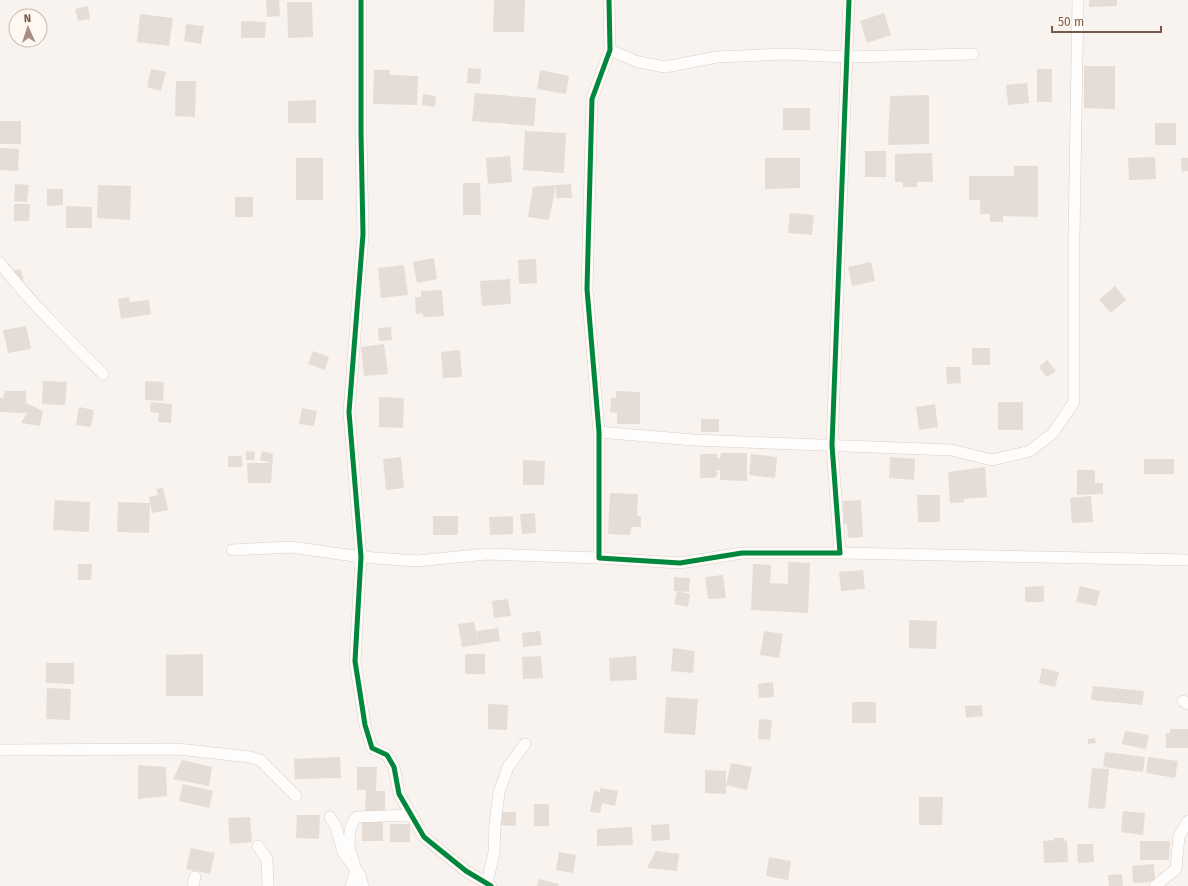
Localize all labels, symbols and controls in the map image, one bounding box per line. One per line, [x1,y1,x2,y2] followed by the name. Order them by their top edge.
[8,8,48,48] north arrow
[1052,8,1161,34] scale bar
[24,12,31,25] text: N
[1058,15,1084,29] text: 50 m

